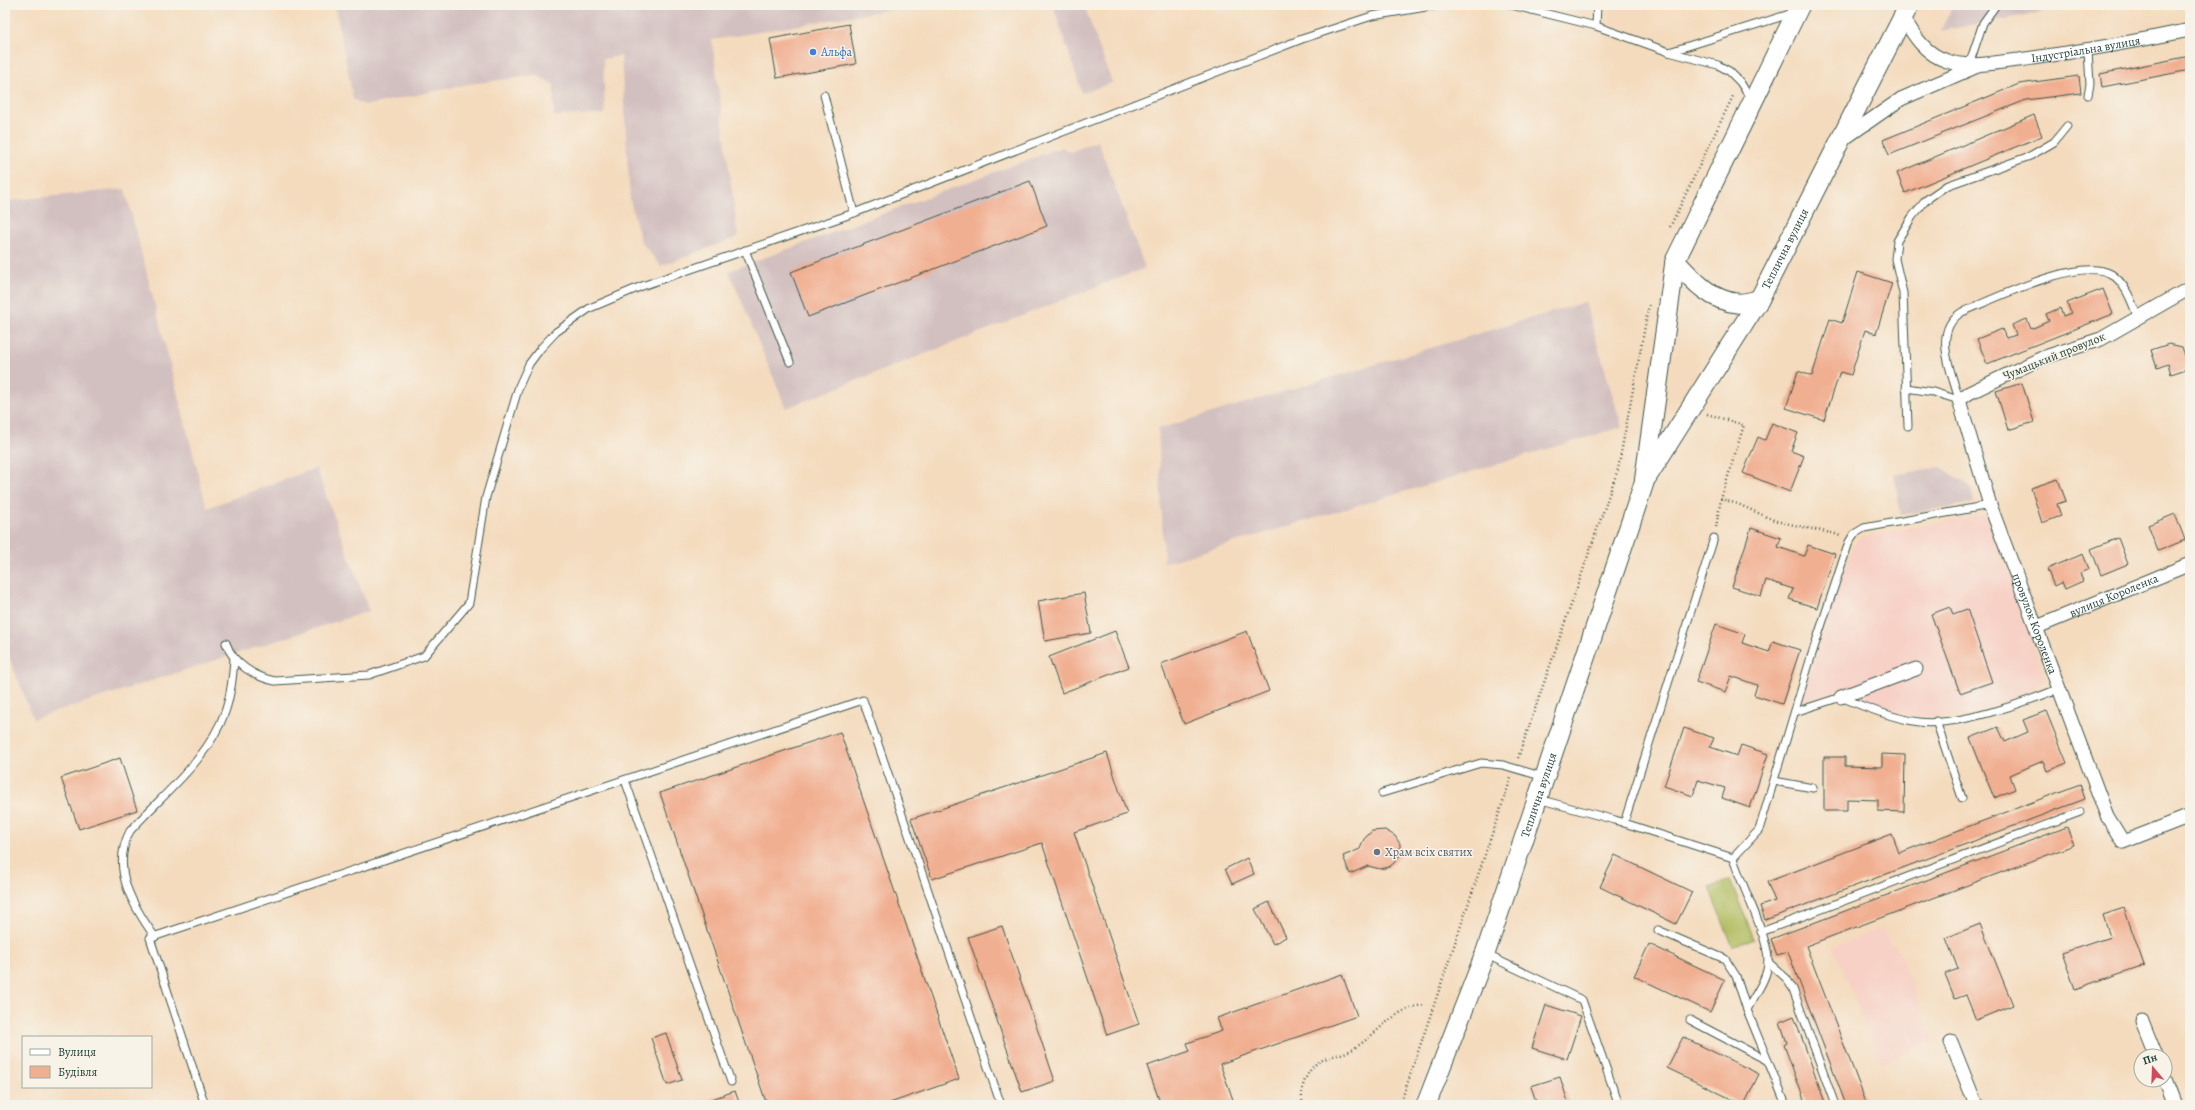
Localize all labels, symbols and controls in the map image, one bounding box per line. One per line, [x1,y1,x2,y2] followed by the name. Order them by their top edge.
[2030,32,2142,66] street label: Індустріальна вулиця
[820,44,853,60] place label: Альфа
[808,47,818,57] marker: Альфа
[1758,205,1812,292] street label: Теплична вулиця
[2000,328,2108,384] street label: Чумацький провулок
[2067,570,2161,621] street label: вулиця Короленка
[2008,571,2061,677] street label: провулок Короленка
[1517,750,1560,839] street label: Теплична вулиця
[1385,844,1472,860] place label: Храм всіх святих
[1372,847,1382,857] marker: Храм всіх святих
[22,1036,152,1088] legend
[58,1044,96,1060] text: Вулиця
[2133,1048,2173,1088] north arrow
[2141,1049,2160,1068] text: Пн
[58,1064,98,1080] text: Будівля

